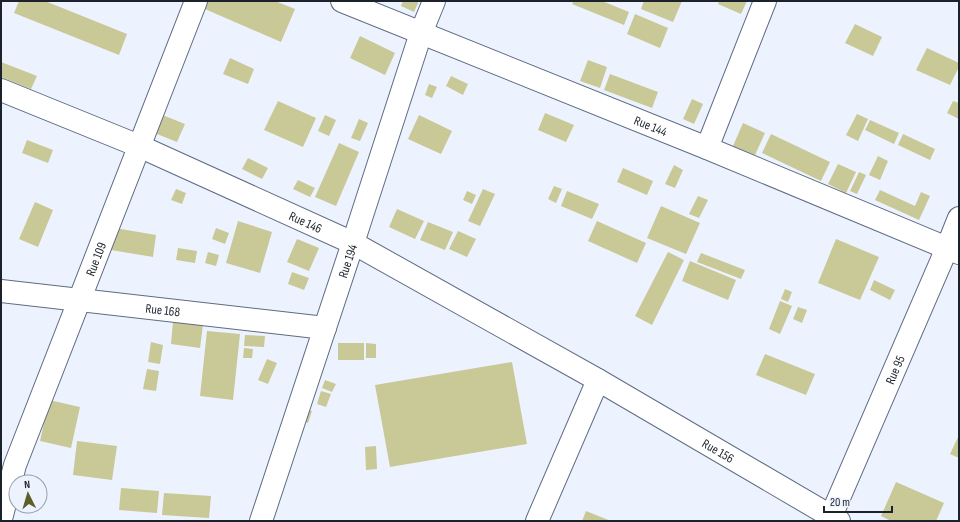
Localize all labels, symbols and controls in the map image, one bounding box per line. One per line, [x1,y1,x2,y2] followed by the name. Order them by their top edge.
[632,113,670,140] street label: Rue 144
[286,208,325,237] street label: Rue 146
[83,240,110,278] street label: Rue 109
[335,242,361,280] street label: Rue 194
[145,301,181,320] street label: Rue 168
[882,353,909,387] street label: Rue 95
[699,436,737,467] street label: Rue 156
[8,474,48,514] north arrow
[24,478,31,491] text: N
[824,488,892,514] scale bar
[830,495,850,510] text: 20 m

